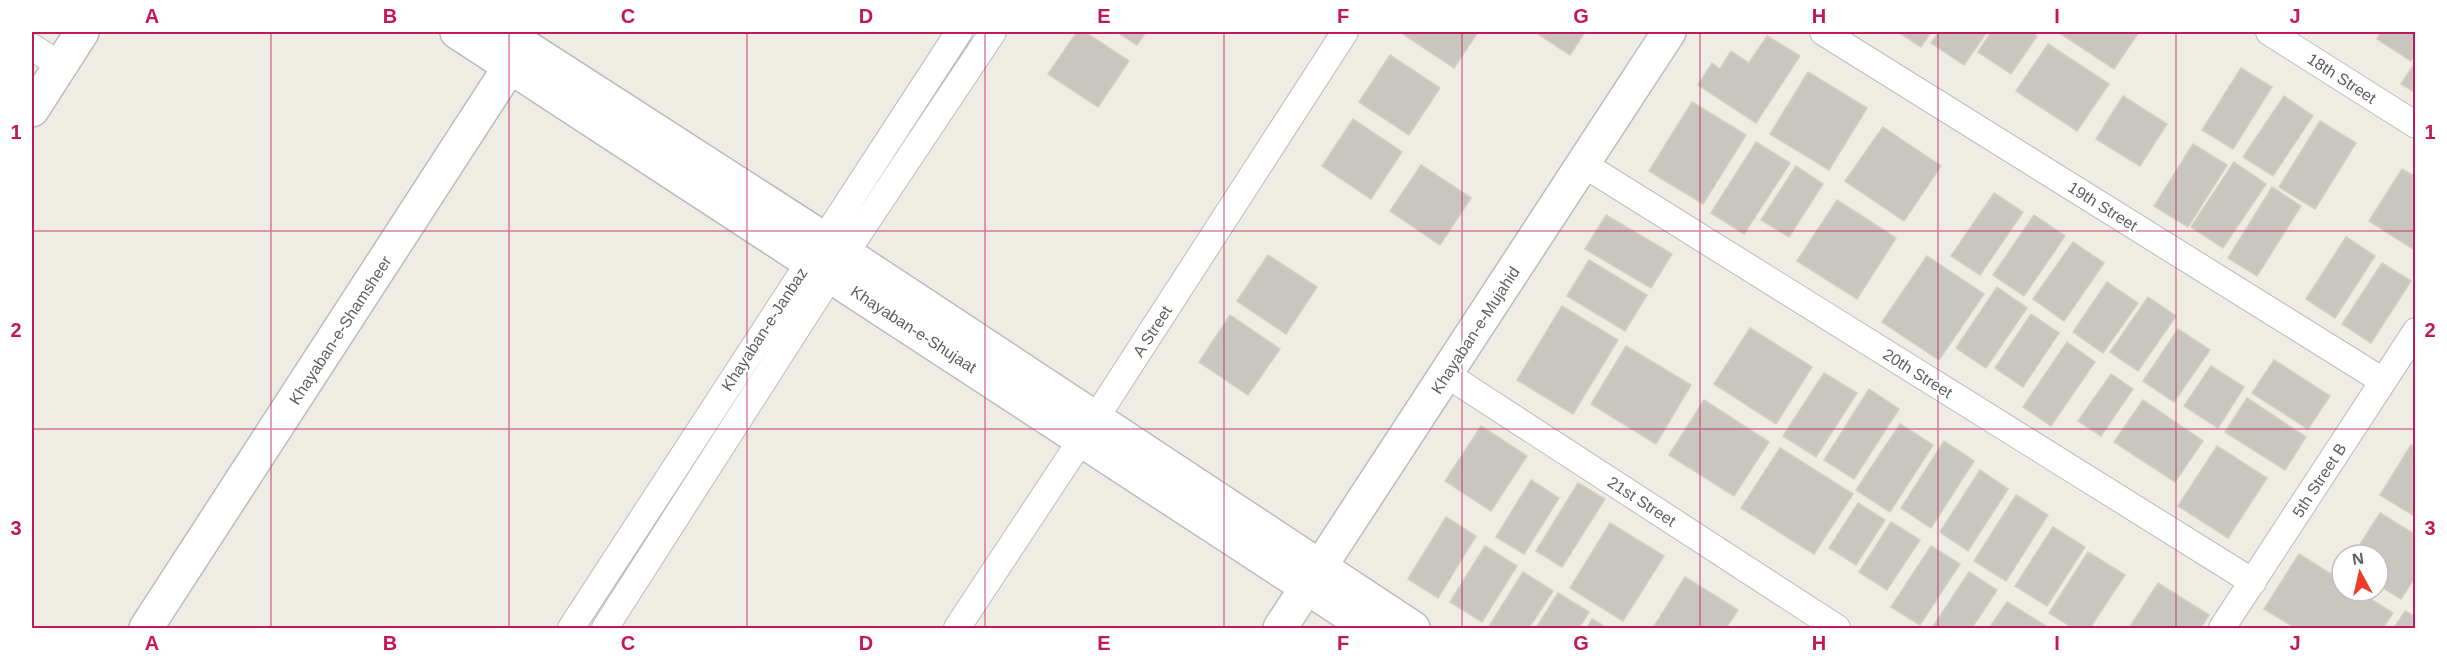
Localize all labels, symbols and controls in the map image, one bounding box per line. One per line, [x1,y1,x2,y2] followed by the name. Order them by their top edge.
[145,5,159,27] text: A
[383,5,397,27] text: B
[621,5,635,27] text: C
[859,5,873,27] text: D
[1097,5,1111,27] text: E
[1337,5,1349,27] text: F
[1573,5,1589,27] text: G
[1812,5,1826,27] text: H
[2054,5,2060,27] text: I
[2289,5,2301,27] text: J
[2304,50,2380,107] street label: 18th Street
[10,121,22,143] text: 1
[2424,121,2436,143] text: 1
[2065,178,2141,235] street label: 19th Street
[286,252,395,408] street label: Khayaban-e-Shamsheer
[1428,264,1523,397] street label: Khayaban-e-Mujahid
[718,265,811,394] street label: Khayaban-e-Janbaz
[848,283,980,377] street label: Khayaban-e-Shujaat
[1130,302,1175,360] street label: A Street
[10,319,22,341] text: 2
[2424,319,2436,341] text: 2
[1880,345,1956,402] street label: 20th Street
[2289,440,2350,520] street label: 5th Street B
[1605,473,1679,530] street label: 21st Street
[10,517,22,539] text: 3
[2424,517,2436,539] text: 3
[2330,543,2390,603] north arrow
[2351,549,2365,568] text: N
[145,632,159,654] text: A
[383,632,397,654] text: B
[621,632,635,654] text: C
[859,632,873,654] text: D
[1097,632,1111,654] text: E
[1337,632,1349,654] text: F
[1573,632,1589,654] text: G
[1812,632,1826,654] text: H
[2054,632,2060,654] text: I
[2289,632,2301,654] text: J

